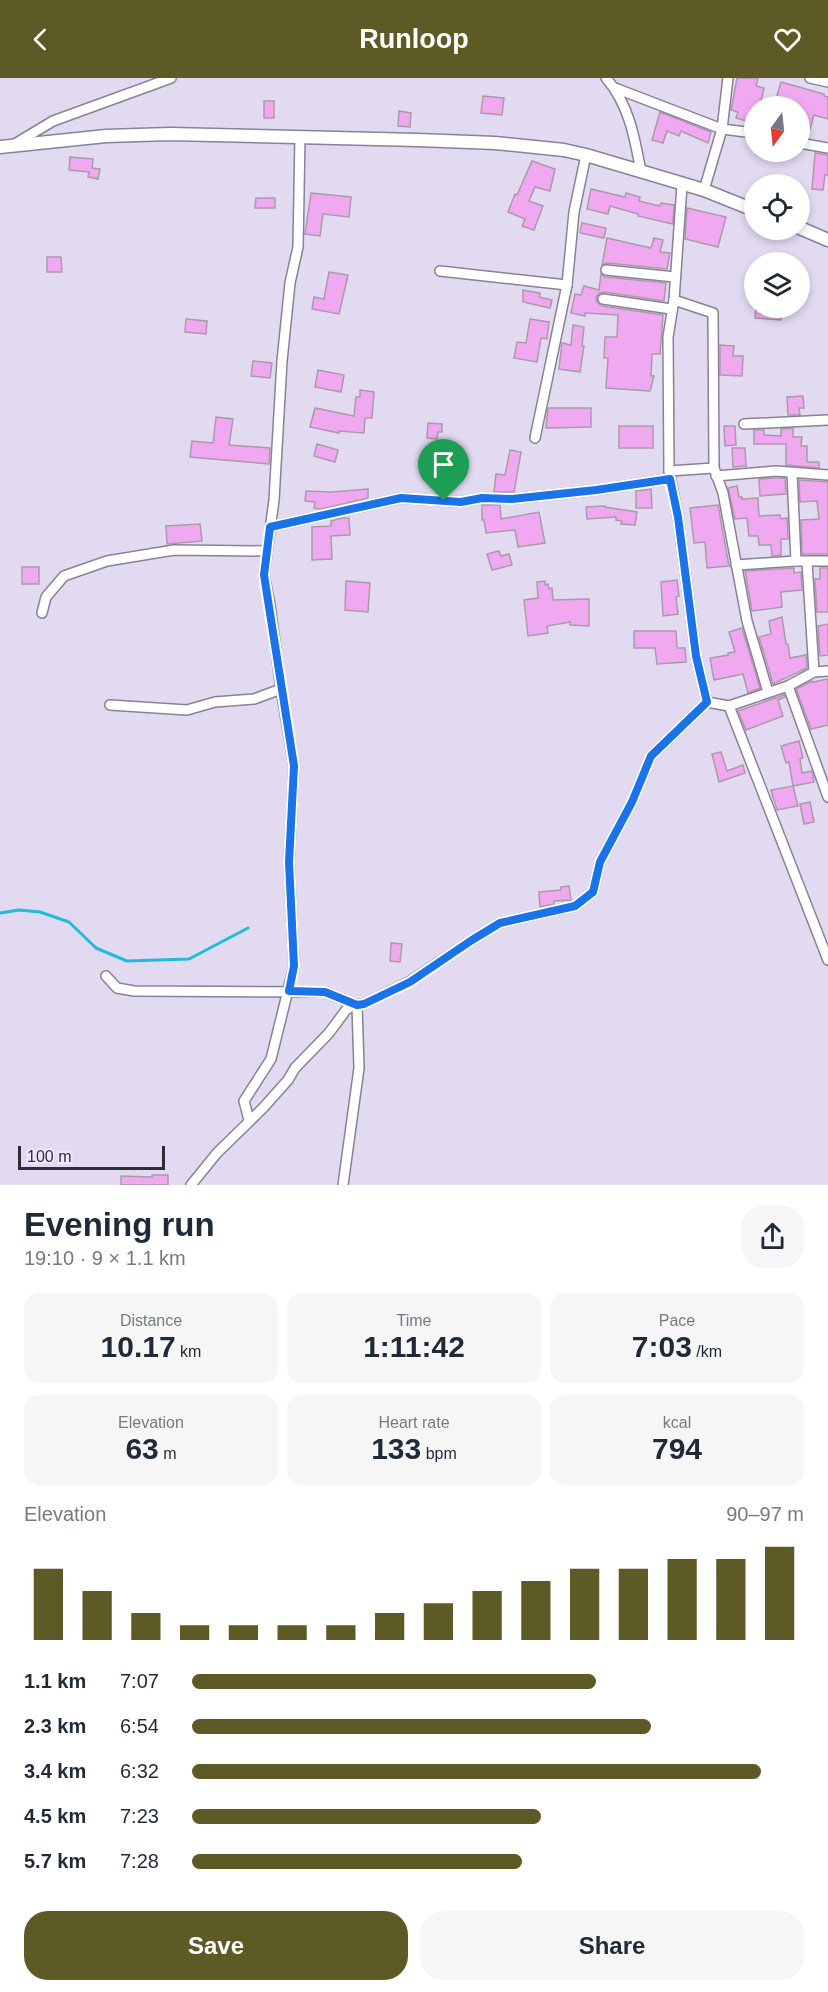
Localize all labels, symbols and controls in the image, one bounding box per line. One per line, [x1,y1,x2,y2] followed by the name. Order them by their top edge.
[24,23,57,56] icon: back
[771,23,804,56] icon: heart
[359,24,469,54] text: Runloop
[744,96,810,162] north arrow
[744,96,810,318] map controls
[744,174,810,240] button: locate
[744,252,810,318] button: layers
[418,439,469,501] pin
[427,448,460,481] icon: arrive
[18,1143,165,1170] scale bar
[27,1148,71,1165] text: 100 m
[741,1205,804,1268] button: share
[24,1206,215,1243] text: Evening run
[24,1247,186,1269] text: 19:10 · 9 × 1.1 km
[120,1312,182,1329] text: Distance
[397,1312,431,1329] text: Time
[659,1312,695,1329] text: Pace
[101,1330,176,1363] text: 10.17
[363,1330,465,1363] text: 1:11:42
[632,1330,692,1363] text: 7:03
[176,1343,201,1360] text: km
[692,1343,722,1360] text: /km
[118,1414,184,1431] text: Elevation
[378,1414,450,1431] text: Heart rate
[663,1414,691,1431] text: kcal
[125,1432,159,1465] text: 63
[371,1432,421,1465] text: 133
[652,1432,702,1465] text: 794
[159,1445,177,1462] text: m
[421,1445,457,1462] text: bpm
[24,1503,106,1525] text: Elevation
[726,1503,804,1525] text: 90–97 m
[24,1670,86,1692] text: 1.1 km
[120,1670,159,1692] text: 7:07
[24,1715,86,1737] text: 2.3 km
[120,1715,159,1737] text: 6:54
[24,1760,86,1782] text: 3.4 km
[120,1760,159,1782] text: 6:32
[24,1805,86,1827] text: 4.5 km
[120,1805,159,1827] text: 7:23
[24,1850,86,1872] text: 5.7 km
[120,1850,159,1872] text: 7:28
[24,1911,408,1980] button: Save
[420,1911,804,1980] button: Share

